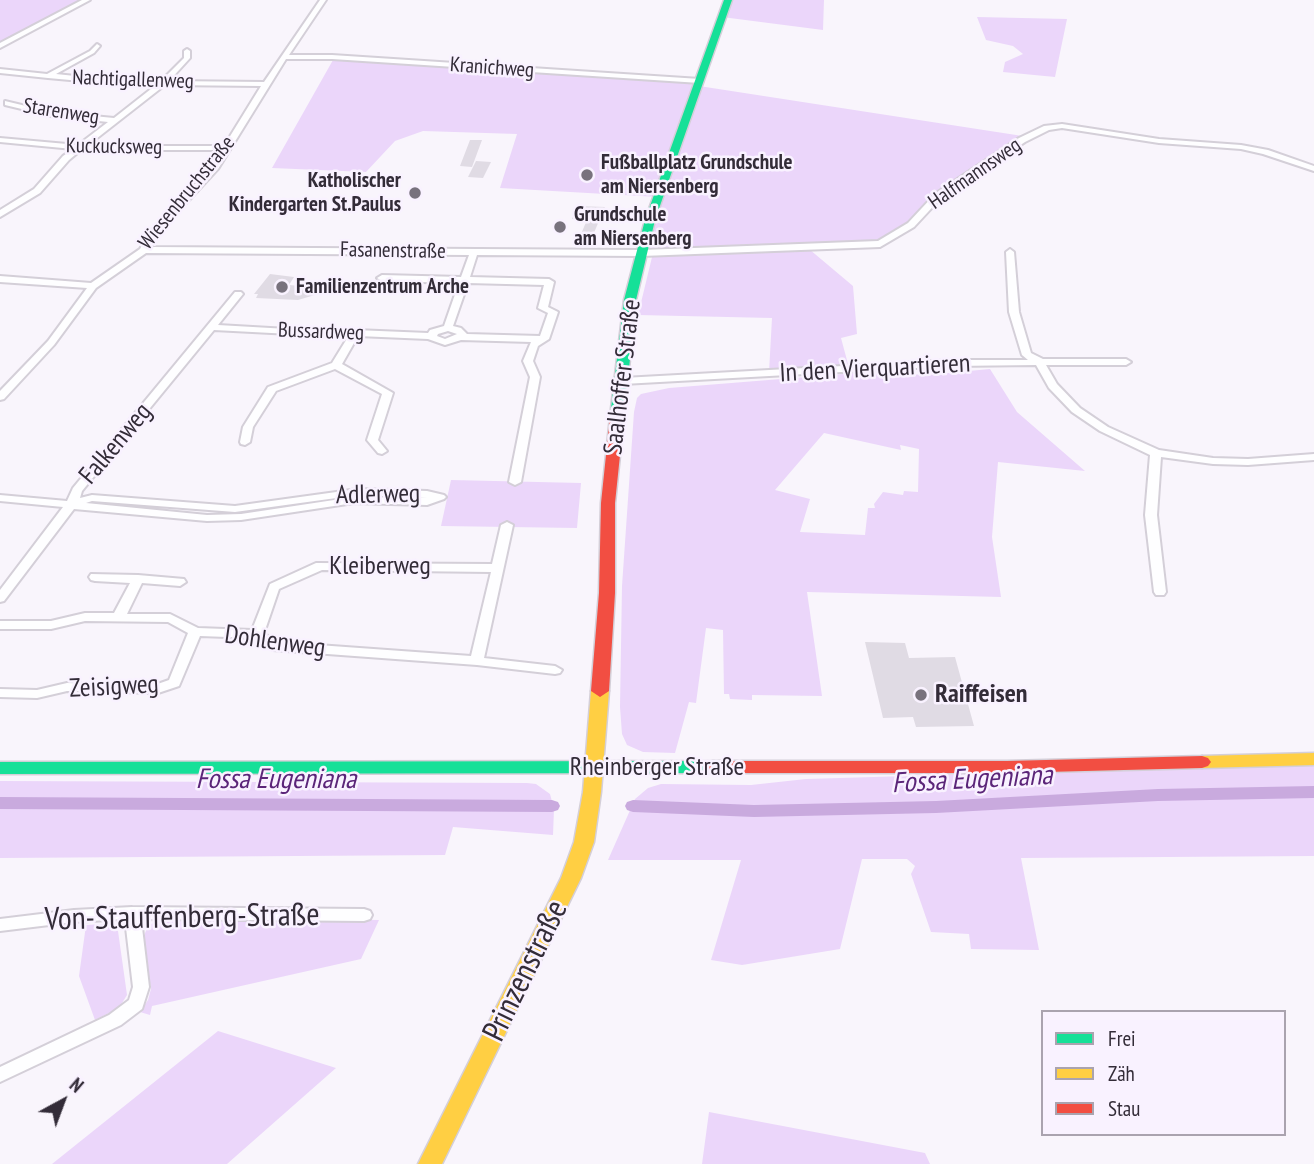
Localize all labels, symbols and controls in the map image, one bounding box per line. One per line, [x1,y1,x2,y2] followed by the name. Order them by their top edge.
[449,52,535,84] street label: Kranichweg
[72,65,194,95] street label: Nachtigallenweg
[21,94,101,130] street label: Starenweg
[133,131,241,255] street label: Wiesenbruchstraße
[924,133,1026,215] street label: Halfmannsweg
[66,134,162,160] street label: Kuckucksweg
[601,150,793,200] place label: Fußballplatz Grundschule am Niersenberg
[579,167,595,183] marker: Fußballplatz Grundschule am Niersenberg
[229,168,401,218] place label: Katholischer Kindergarten St.Paulus
[407,185,423,201] marker: Katholischer Kindergarten St.Paulus
[574,202,692,252] place label: Grundschule am Niersenberg
[552,219,568,235] marker: Grundschule am Niersenberg
[340,237,446,265] street label: Fasanenstraße
[296,274,469,300] place label: Familienzentrum Arche
[274,279,290,295] marker: Familienzentrum Arche
[598,298,648,456] street label: Saalhoffer Straße
[277,318,365,346] street label: Bussardweg
[779,348,971,390] street label: In den Vierquartieren
[73,397,159,491] street label: Falkenweg
[336,479,420,511] street label: Adlerweg
[329,551,431,583] street label: Kleiberweg
[223,619,327,665] street label: Dohlenweg
[69,669,159,705] street label: Zeisigweg
[935,679,1027,711] place label: Raiffeisen
[913,687,929,703] marker: Raiffeisen
[570,752,744,784] street label: Rheinberger Straße
[891,759,1053,801] water label: Fossa Eugeniana
[196,763,356,797] water label: Fossa Eugeniana
[475,894,577,1048] street label: Prinzenstraße
[44,896,320,940] street label: Von-Stauffenberg-Straße
[1041,1010,1286,1136] legend
[1108,1025,1136,1052] text: Frei
[1108,1060,1135,1087] text: Zäh
[28,1066,98,1136] north arrow
[65,1073,89,1098] text: N
[1108,1095,1140,1122] text: Stau

